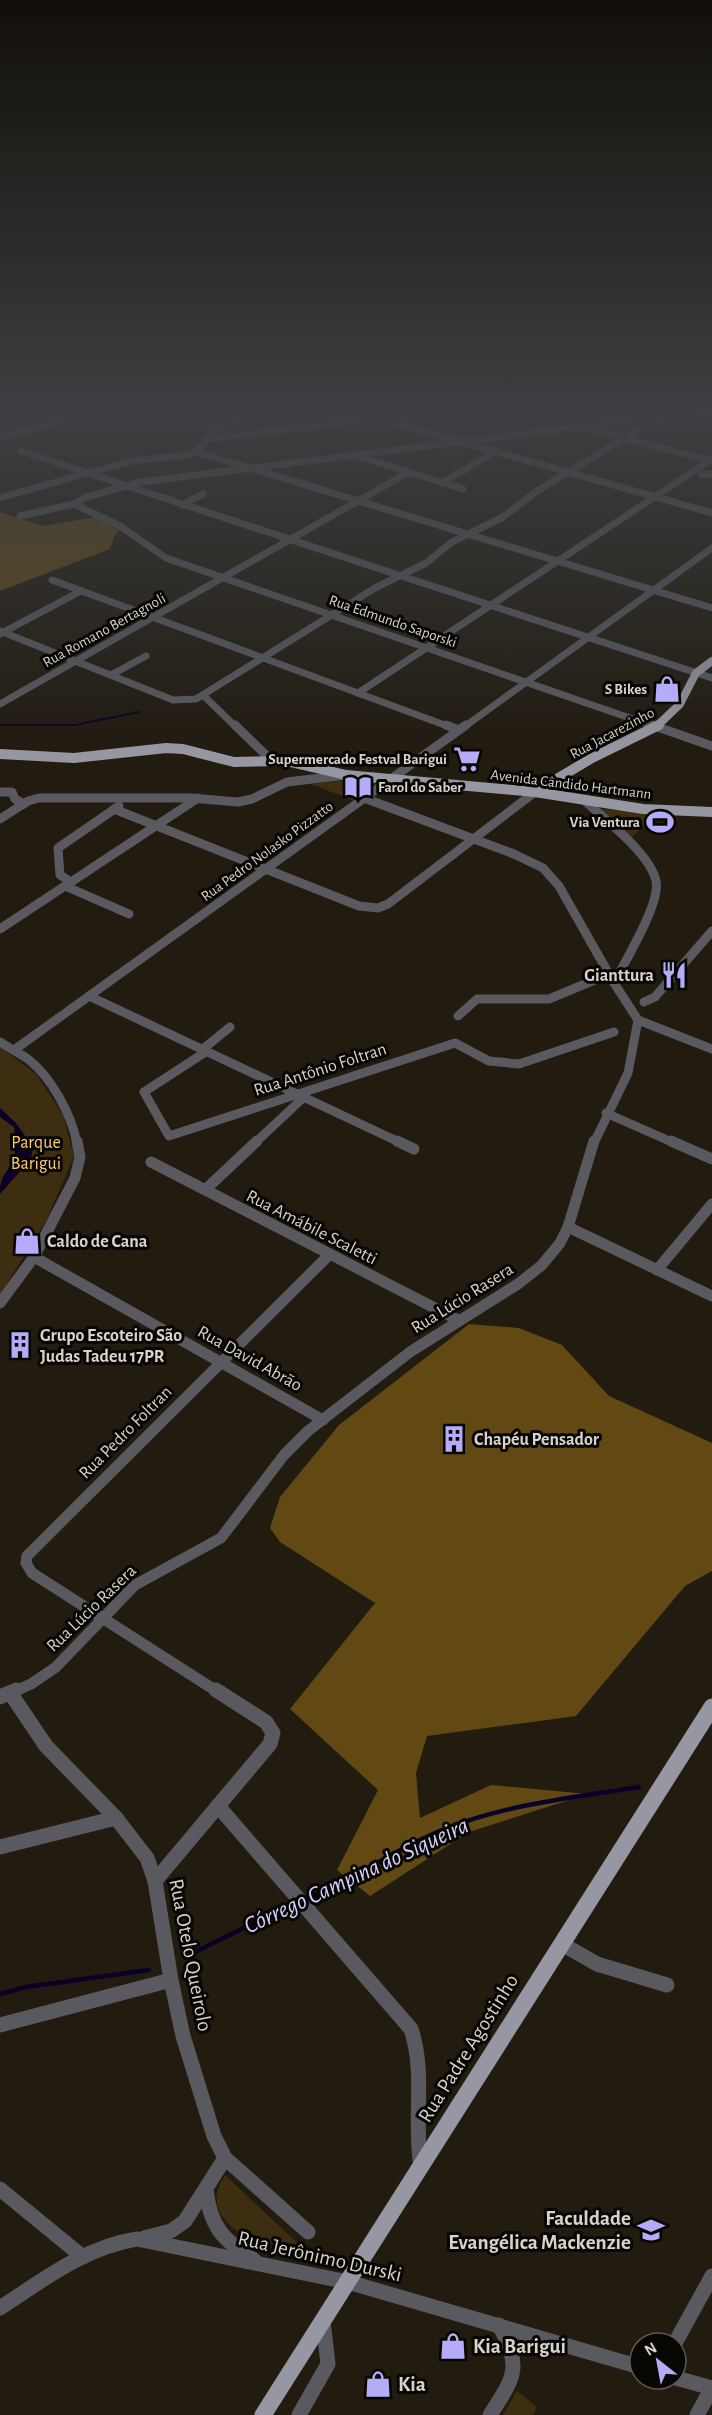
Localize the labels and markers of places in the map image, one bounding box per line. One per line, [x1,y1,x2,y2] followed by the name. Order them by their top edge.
[652,674,682,704] shop icon: S Bikes
[605,682,647,697] place label: S Bikes
[452,744,482,774] supermarket icon: Supermercado Festval Barigui
[268,752,447,767] place label: Supermercado Festval Barigui
[343,772,373,802] library icon: Farol do Saber
[378,780,463,795] place label: Farol do Saber
[645,807,675,837] sports icon: Via Ventura
[570,815,640,830] place label: Via Ventura
[659,960,689,990] restaurant icon: Gianttura
[584,967,654,985] place label: Gianttura
[12,1226,42,1256] shop icon: Caldo de Cana
[47,1233,148,1251] place label: Caldo de Cana
[40,1327,182,1366] place label: Grupo Escoteiro São Judas Tadeu 17PR
[5,1330,35,1360] building icon: Grupo Escoteiro São Judas Tadeu 17PR
[439,1424,469,1454] building icon: Chapéu Pensador
[474,1431,600,1449] place label: Chapéu Pensador
[448,2208,631,2253] place label: Faculdade Evangélica Mackenzie
[636,2215,666,2245] school or university icon: Faculdade Evangélica Mackenzie
[438,2331,468,2361] shop icon: Kia Barigui
[473,2336,566,2357] place label: Kia Barigui
[363,2369,393,2399] shop icon: Kia
[398,2374,426,2395] place label: Kia

